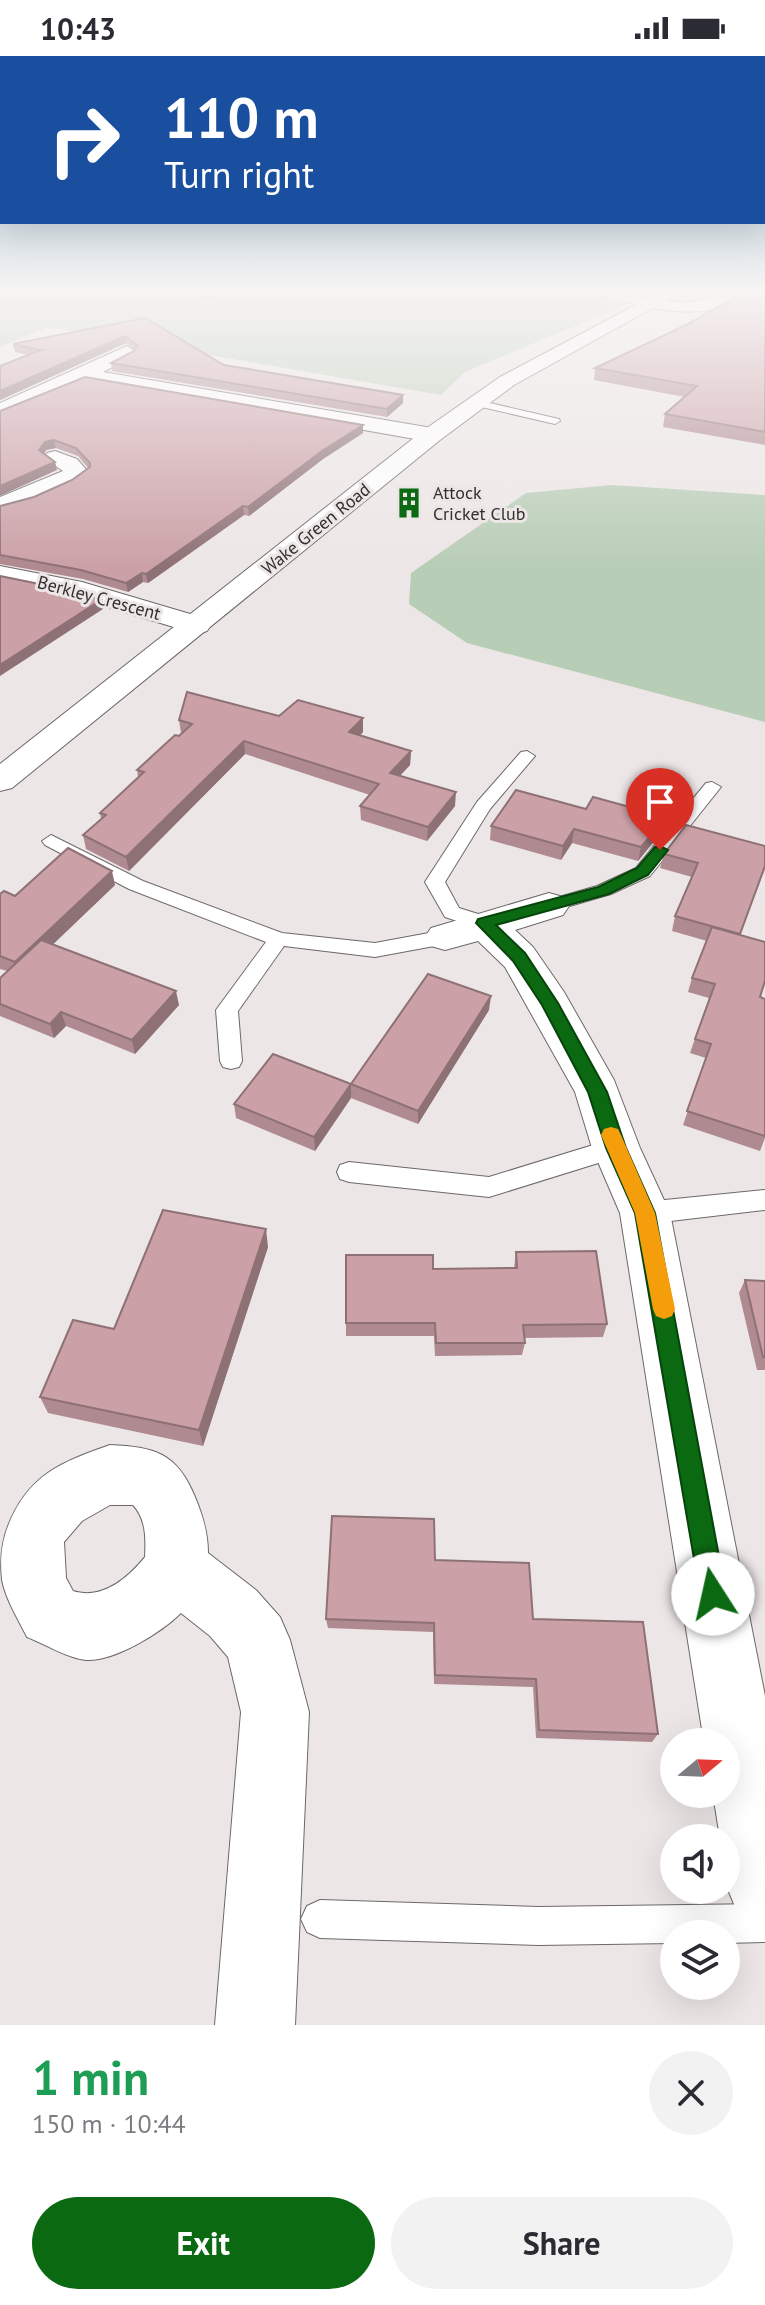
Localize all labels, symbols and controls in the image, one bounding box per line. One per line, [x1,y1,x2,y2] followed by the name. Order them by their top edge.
[40,9,116,48] text: 10:43
[164,81,319,153] text: 110 m
[32,88,136,192] icon: right
[164,151,314,198] text: Turn right
[257,478,375,580] street label: Wake Green Road
[433,481,525,525] place label: Attock Cricket Club
[392,486,426,520] building icon: Attock Cricket Club
[35,570,163,625] street label: Berkley Crescent
[626,768,694,850] pin
[638,780,682,824] icon: arrive
[671,1552,755,1636] position arrow
[660,1728,740,1808] north arrow
[660,1728,740,2000] map controls
[660,1824,740,1904] button: sound
[660,1920,740,2000] button: layers
[32,2046,149,2108] text: 1 min
[649,2051,733,2135] button: close
[32,2107,186,2140] text: 150 m · 10:44
[32,2197,375,2289] button: Exit
[391,2197,733,2289] button: Share

